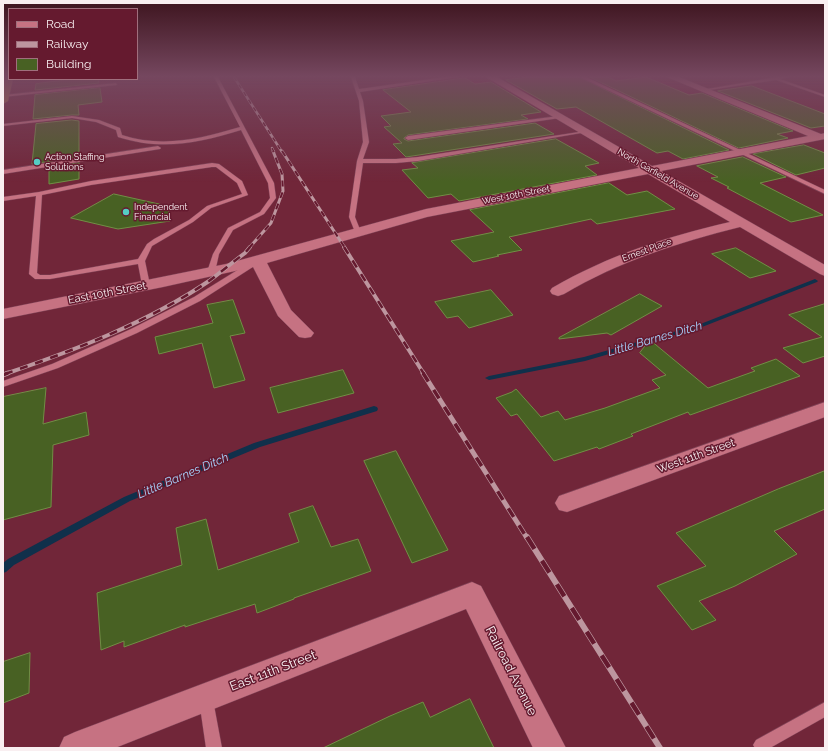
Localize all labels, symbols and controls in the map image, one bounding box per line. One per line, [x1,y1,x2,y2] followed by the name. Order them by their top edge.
[8,8,138,80] legend
[46,17,75,31] text: Road
[46,37,88,51] text: Railway
[46,57,92,71] text: Building
[615,146,701,202] street label: North Garfield Avenue
[45,152,104,173] place label: Action Staffing Solutions
[32,157,42,167] marker: Action Staffing Solutions
[481,183,551,207] street label: West 10th Street
[134,202,188,223] place label: Independent Financial
[121,207,131,217] marker: Independent Financial
[621,236,673,264] street label: Ernest Place
[67,279,147,307] street label: East 10th Street
[606,319,704,359] water label: Little Barnes Ditch
[655,436,737,476] street label: West 11th Street
[135,450,231,502] water label: Little Barnes Ditch
[482,624,540,718] street label: Railroad Avenue
[228,647,318,695] street label: East 11th Street

